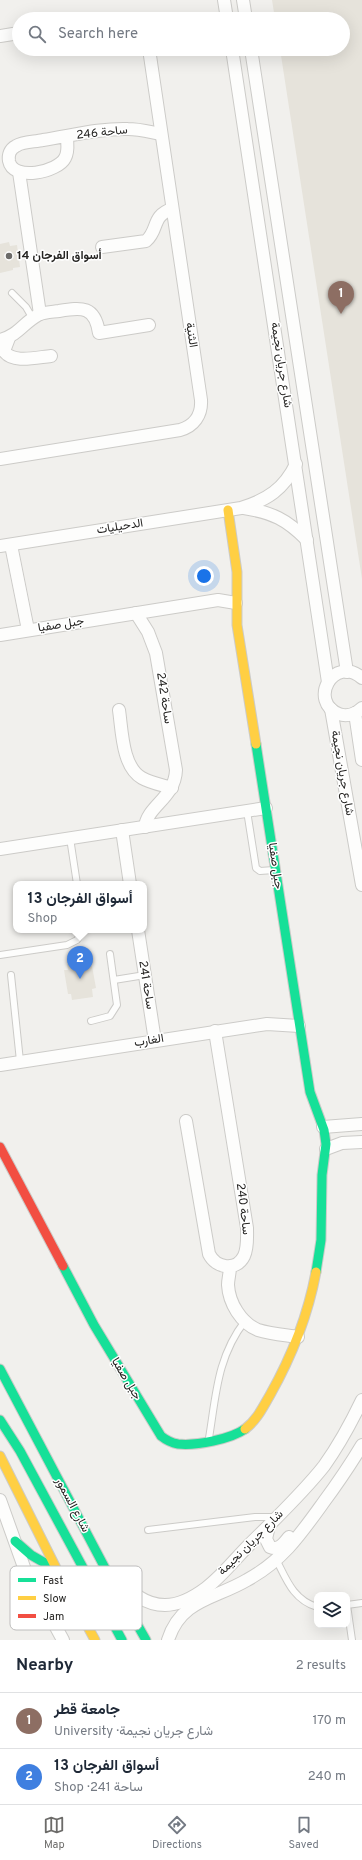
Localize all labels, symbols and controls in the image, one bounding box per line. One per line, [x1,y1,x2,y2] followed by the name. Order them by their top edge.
[12,12,350,56] search box
[26,23,48,45] icon: search
[58,25,138,44] text: Search here
[76,122,128,144] street label: ساحة 246
[17,248,102,264] place label: أسواق الفرجان 14
[4,251,14,261] marker: أسواق الفرجان 14
[328,281,354,314] pin: 1
[181,321,201,349] street label: الثنية
[266,321,296,409] street label: شارع جريان نجيمة
[96,515,144,539] street label: الدحيليات
[194,566,214,586] your location
[37,613,85,637] street label: جبل صفيا
[152,671,176,725] street label: ساحة 242
[327,729,357,817] street label: شارع جريان نجيمة
[264,842,286,890] street label: جبل صفيا
[13,881,147,933] popup
[27,890,133,909] text: أسواق الفرجان 13
[27,911,57,927] text: Shop
[67,946,93,979] pin: 2
[134,960,158,1010] street label: ساحة 241
[133,1031,165,1051] street label: الغارب
[232,1182,254,1236] street label: ساحة 240
[107,1355,145,1403] street label: جبل صفيا
[50,1474,93,1535] street label: شارع السمور
[215,1507,287,1579] street label: شارع جريان نجيمة
[10,1566,142,1630] legend
[43,1574,63,1588] text: Fast
[43,1592,66,1606] text: Slow
[314,1592,350,1628] map controls
[314,1592,350,1628] button: layers
[43,1610,64,1624] text: Jam
[16,1655,73,1677] text: Nearby
[296,1658,346,1674] text: 2 results
[54,1701,120,1720] text: جامعة قطر
[26,1713,32,1729] text: 1
[312,1713,346,1729] text: 170 m
[54,1724,213,1740] text: University · شارع جريان نجيمة
[54,1757,159,1776] text: أسواق الفرجان 13
[25,1769,33,1785] text: 2
[308,1769,346,1785] text: 240 m
[54,1780,143,1796] text: Shop · ساحة 241
[43,1814,65,1852] tab: Map
[152,1814,202,1852] tab: Directions
[288,1814,319,1852] tab: Saved

